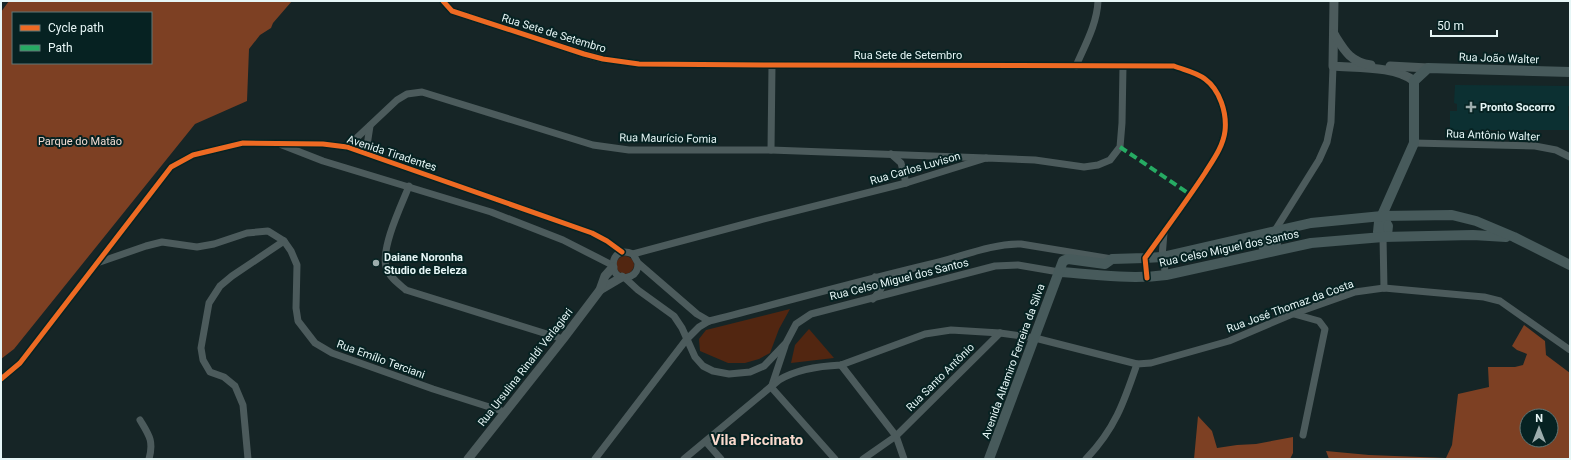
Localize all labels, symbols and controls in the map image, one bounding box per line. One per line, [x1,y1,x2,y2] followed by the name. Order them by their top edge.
[500,11,608,56] street label: Rua Sete de Setembro
[12,12,152,64] legend
[1431,12,1497,38] scale bar
[1437,19,1464,33] text: 50 m
[48,21,104,35] text: Cycle path
[48,41,73,55] text: Path
[854,49,962,62] street label: Rua Sete de Setembro
[1459,51,1540,66] street label: Rua João Walter
[1465,101,1477,113] marker: Pronto Socorro
[1480,101,1555,114] place label: Pronto Socorro
[1446,127,1540,144] street label: Rua Antônio Walter
[619,131,717,146] street label: Rua Maurício Fomia
[345,133,439,174] street label: Avenida Tiradentes
[38,135,122,148] park label: Parque do Matão
[868,149,962,188] street label: Rua Carlos Luvison
[1158,227,1300,270] street label: Rua Celso Miguel dos Santos
[384,251,467,277] place label: Daiane Noronha Studio de Beleza
[828,256,970,303] street label: Rua Celso Miguel dos Santos
[371,258,381,268] marker: Daiane Noronha Studio de Beleza
[1225,277,1355,336] street label: Rua José Thomaz da Costa
[979,282,1048,440] street label: Avenida Altamiro Ferreira da Silva
[475,306,576,429] street label: Rua Ursulina Rinaldi Verlagieri
[335,337,427,381] street label: Rua Emílio Terciani
[904,341,977,414] street label: Rua Santo Antônio
[1519,408,1559,448] north arrow
[1535,412,1543,425] text: N
[711,431,803,449] district label: Vila Piccinato

